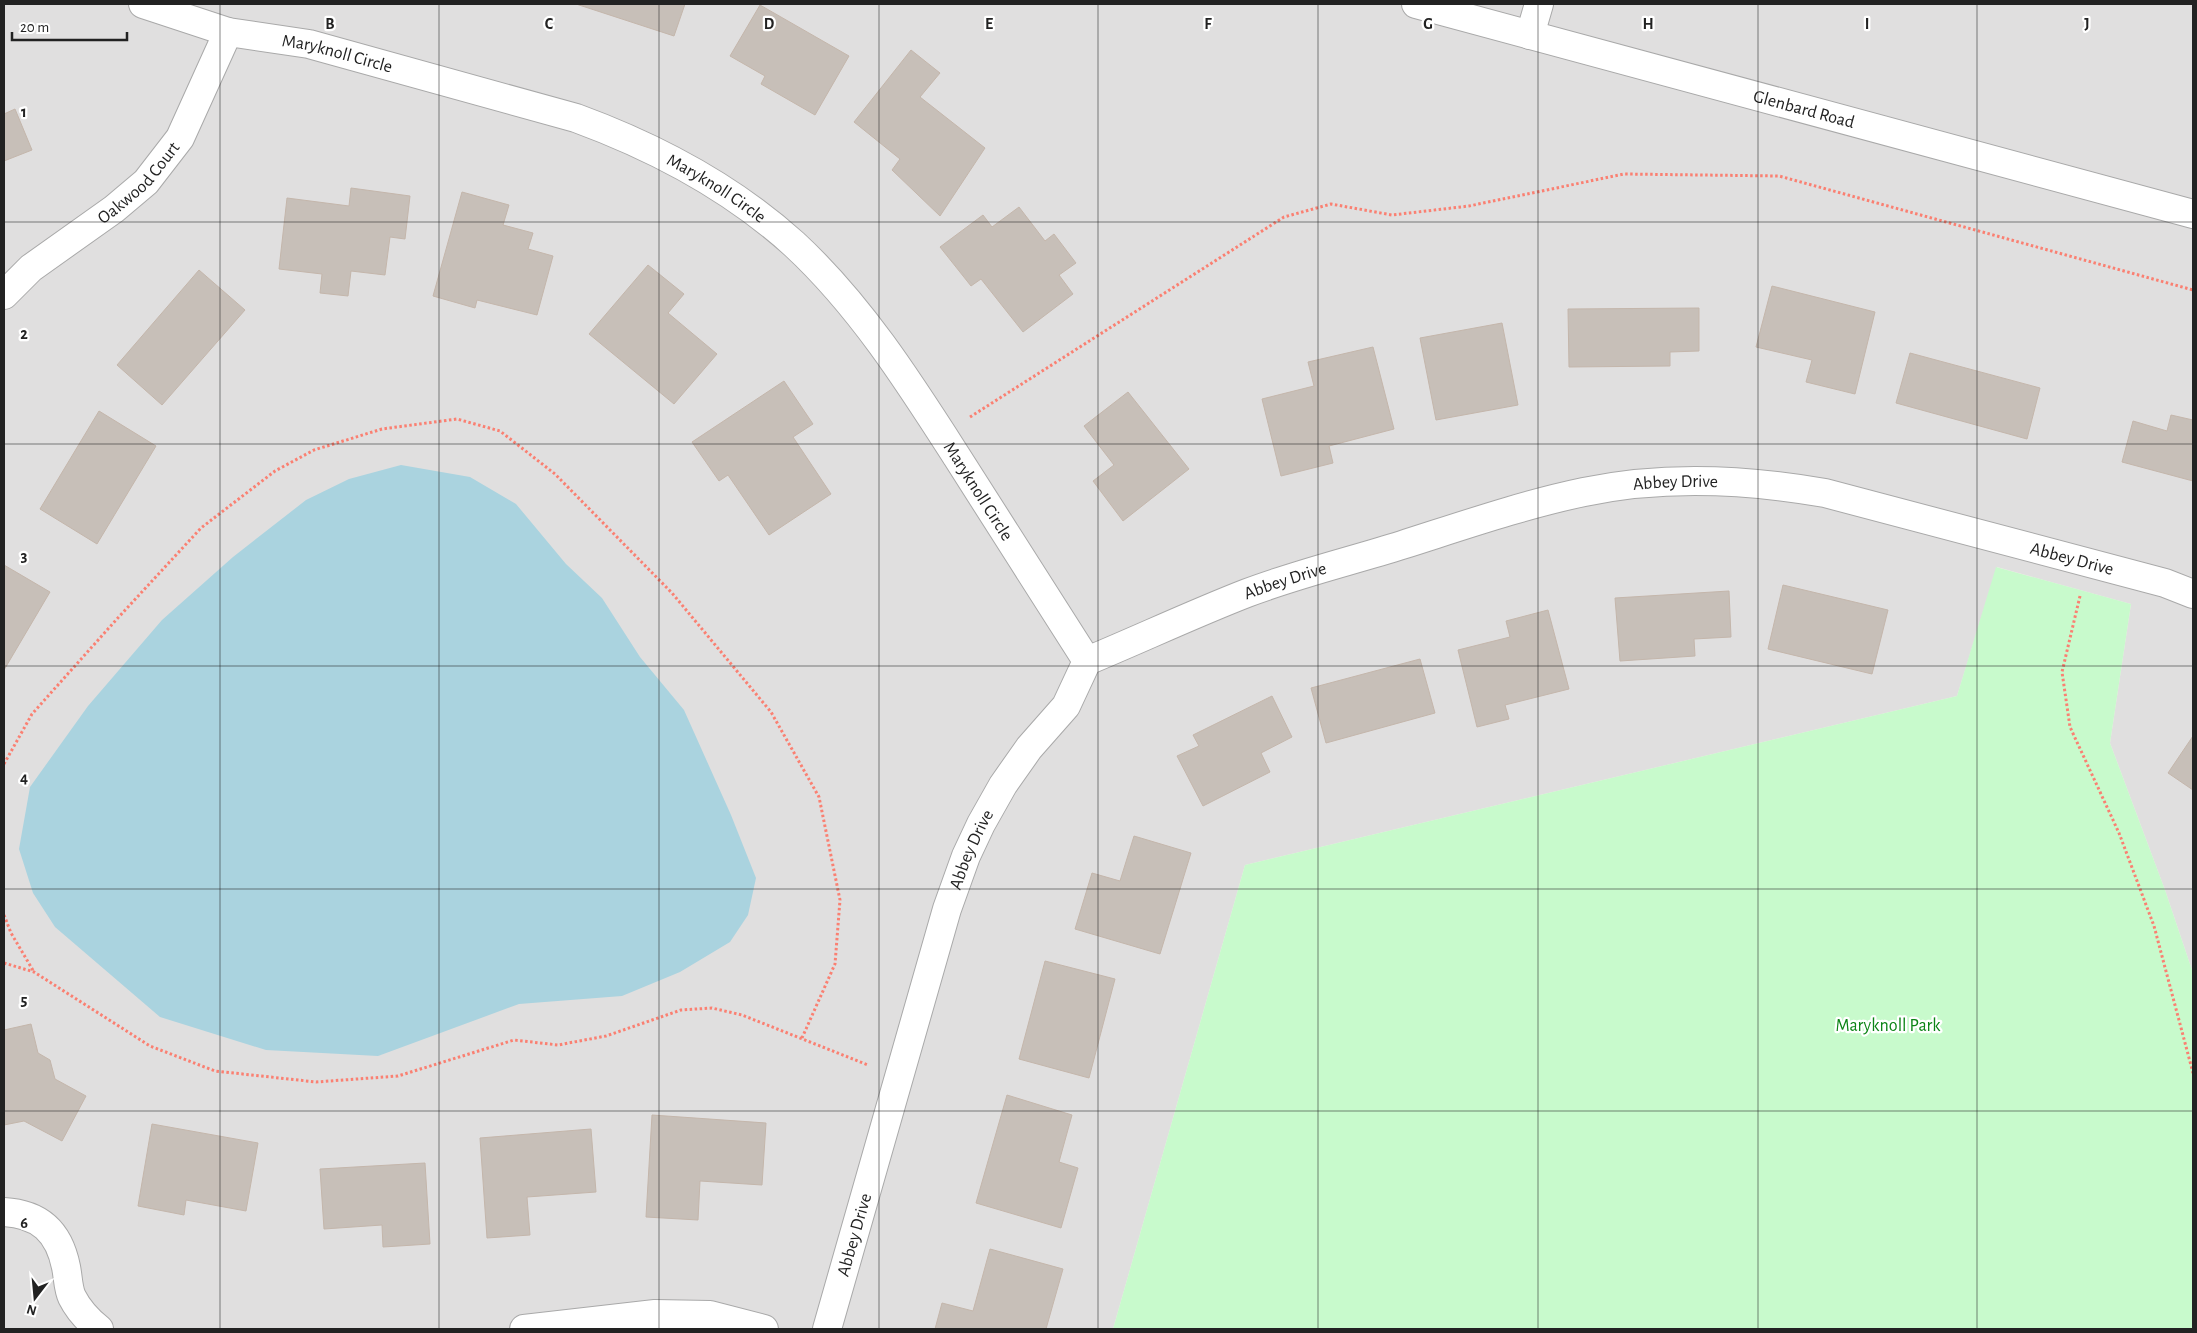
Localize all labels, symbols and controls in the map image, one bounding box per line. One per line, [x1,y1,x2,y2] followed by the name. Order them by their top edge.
[12,10,128,42] scale bar
[325,16,335,32] text: B
[545,16,554,32] text: C
[764,16,775,32] text: D
[985,16,993,32] text: E
[1204,16,1212,32] text: F
[1423,16,1433,32] text: G
[1642,16,1654,32] text: H
[1865,16,1869,32] text: I
[2084,16,2090,32] text: J
[20,20,49,35] text: 20 m
[281,32,394,77] street label: Maryknoll Circle
[1751,88,1856,132] street label: Glenbard Road
[21,104,27,120] text: 1
[95,139,184,228] street label: Oakwood Court
[664,151,769,227] street label: Maryknoll Circle
[20,326,28,342] text: 2
[940,439,1016,544] street label: Maryknoll Circle
[1632,473,1718,494] street label: Abbey Drive
[2028,540,2115,579] street label: Abbey Drive
[21,548,28,564] text: 3
[1242,560,1329,603] street label: Abbey Drive
[20,770,28,786] text: 4
[947,807,997,892] street label: Abbey Drive
[21,992,28,1008] text: 5
[1835,1017,1941,1035] park label: Maryknoll Park
[834,1192,875,1279] street label: Abbey Drive
[20,1215,28,1231] text: 6
[10,1273,60,1323] north arrow
[25,1301,38,1318] text: N

